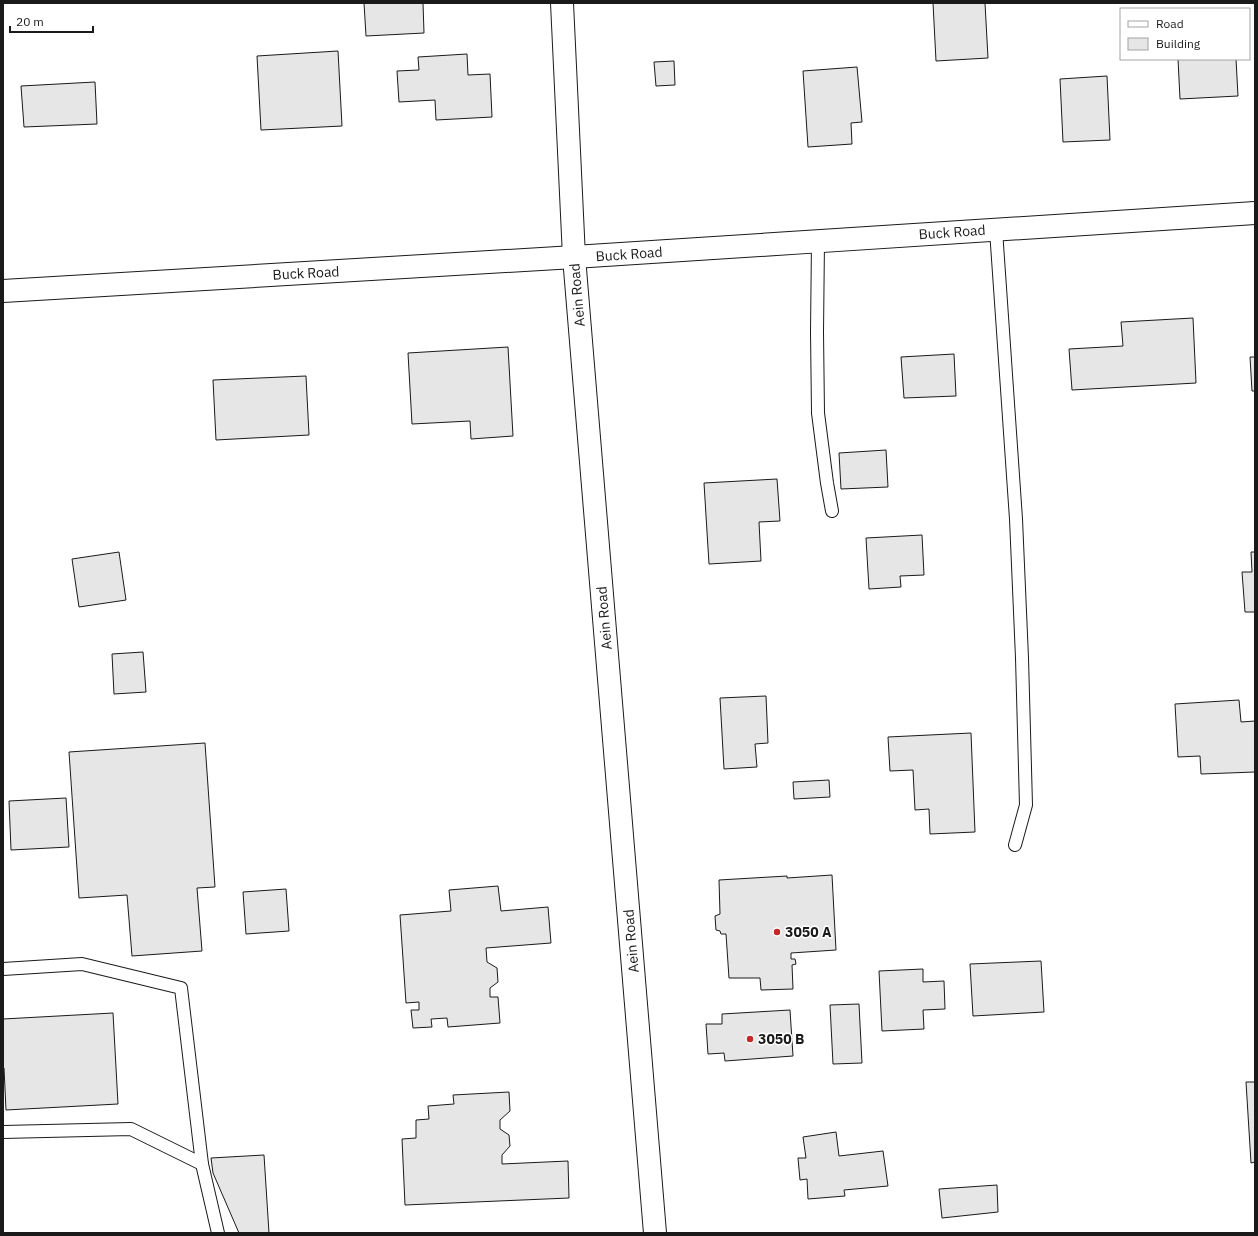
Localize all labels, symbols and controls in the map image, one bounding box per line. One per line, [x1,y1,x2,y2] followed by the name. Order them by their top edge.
[10,8,93,34] scale bar
[1120,8,1250,60] legend
[16,14,44,29] text: 20 m
[1156,16,1184,31] text: Road
[1156,36,1201,51] text: Building
[918,221,986,243] street label: Buck Road
[595,243,663,265] street label: Buck Road
[272,262,340,284] street label: Buck Road
[565,263,589,327] street label: Aein Road
[592,586,616,650] street label: Aein Road
[619,909,643,973] street label: Aein Road
[785,923,832,941] place label: 3050 A
[772,927,782,937] marker: 3050 A
[758,1030,804,1048] place label: 3050 B
[745,1034,755,1044] marker: 3050 B

